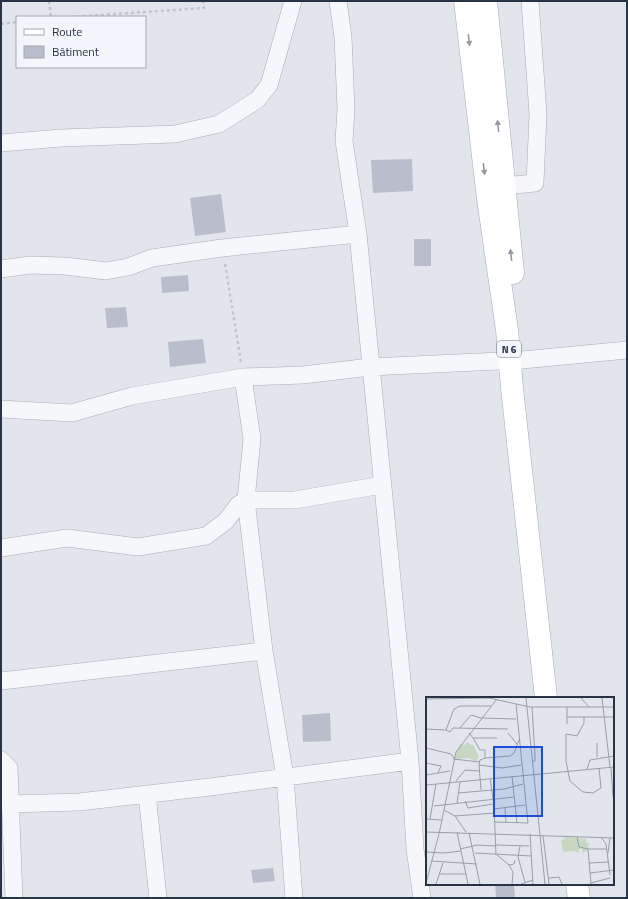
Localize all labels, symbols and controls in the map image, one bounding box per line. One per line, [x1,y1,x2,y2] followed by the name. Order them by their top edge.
[16,16,146,68] legend
[52,22,82,41] text: Route
[466,34,473,46] one-way arrow
[52,42,100,61] text: Bâtiment
[495,120,502,132] one-way arrow
[481,163,488,175] one-way arrow
[508,249,514,261] one-way arrow
[497,341,521,357] road number: N 6
[426,697,614,885] inset map

